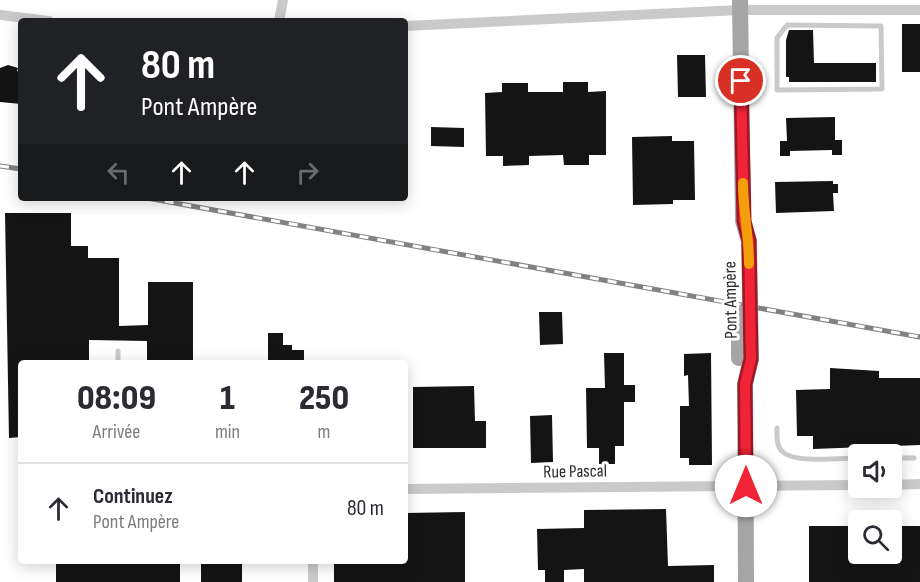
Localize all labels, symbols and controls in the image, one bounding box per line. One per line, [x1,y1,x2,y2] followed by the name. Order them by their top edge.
[141,40,215,91] text: 80 m
[42,42,120,120] icon: ahead
[715,55,766,106] pin
[724,64,757,97] icon: arrive
[141,91,257,123] text: Pont Ampère
[102,156,135,189] icon: left
[165,156,198,189] icon: ahead
[228,156,261,189] icon: ahead
[291,156,324,189] icon: right
[719,261,742,339] street label: Pont Ampère
[77,377,156,420] text: 08:09
[220,377,235,420] text: 1
[299,377,349,420] text: 250
[93,420,140,444] text: Arrivée
[215,420,240,444] text: min
[318,420,330,444] text: m
[848,444,902,564] map controls
[848,444,902,498] button: sound
[714,454,778,518] position arrow
[543,460,607,483] street label: Rue Pascal
[93,483,173,510] text: Continuez
[42,492,75,525] icon: ahead
[347,495,384,522] text: 80 m
[93,510,179,534] text: Pont Ampère
[848,510,902,564] button: search

